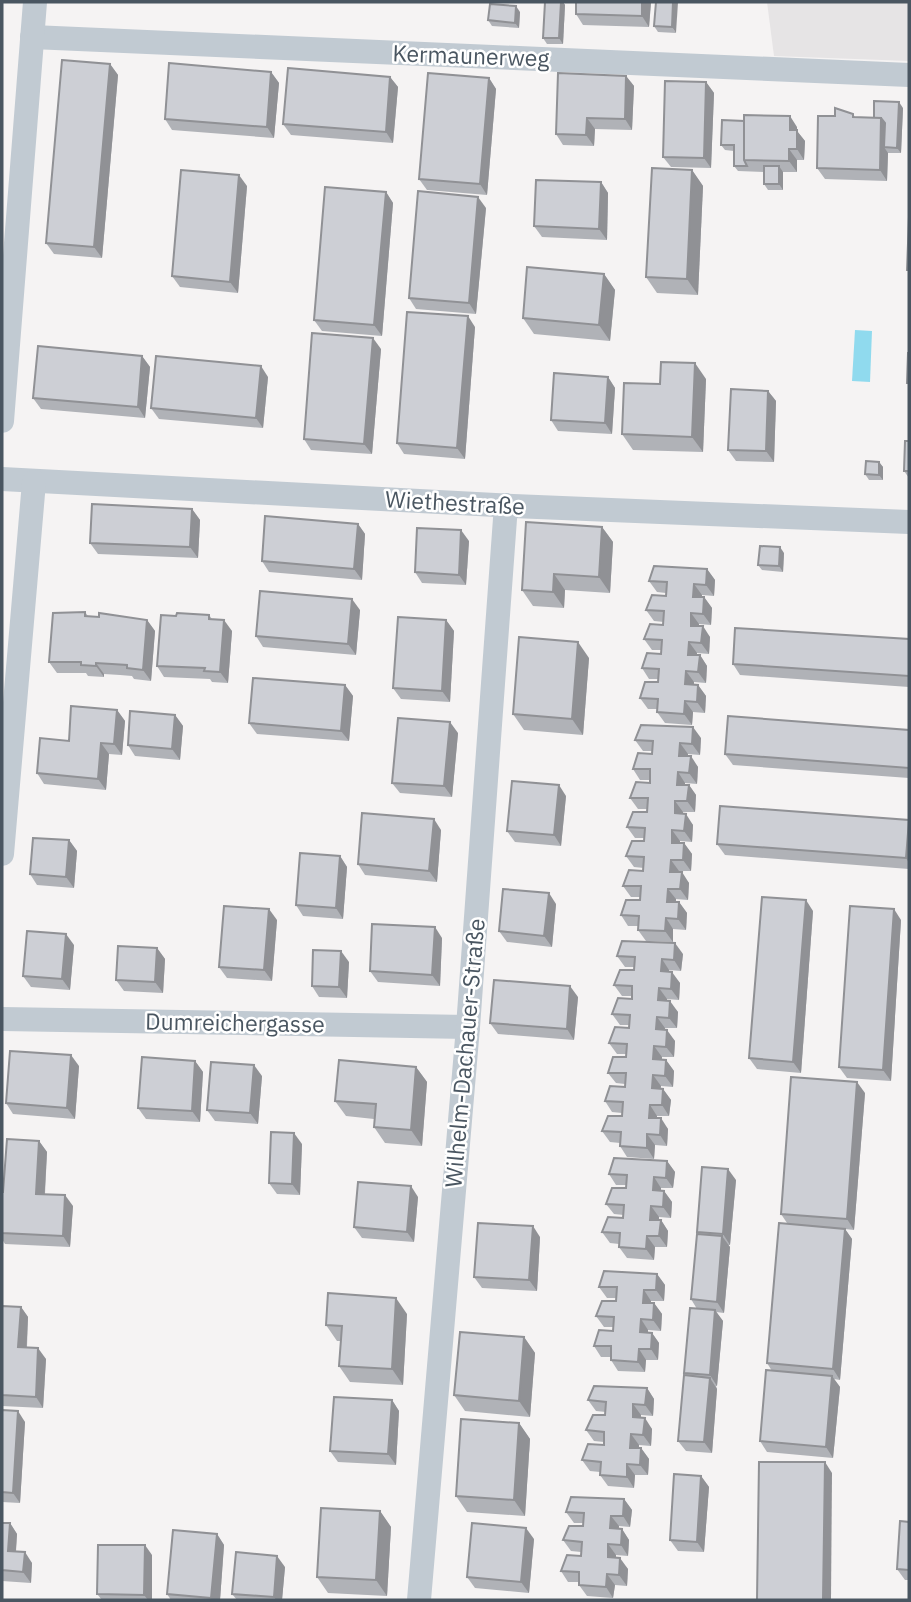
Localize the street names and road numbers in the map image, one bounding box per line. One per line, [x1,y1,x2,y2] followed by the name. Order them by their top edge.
[392,37,550,73] street label: Kermaunerweg
[384,483,526,521] street label: Wiethestraße
[437,917,491,1189] street label: Wilhelm-Dachauer-Straße
[145,1005,325,1039] street label: Dumreichergasse

